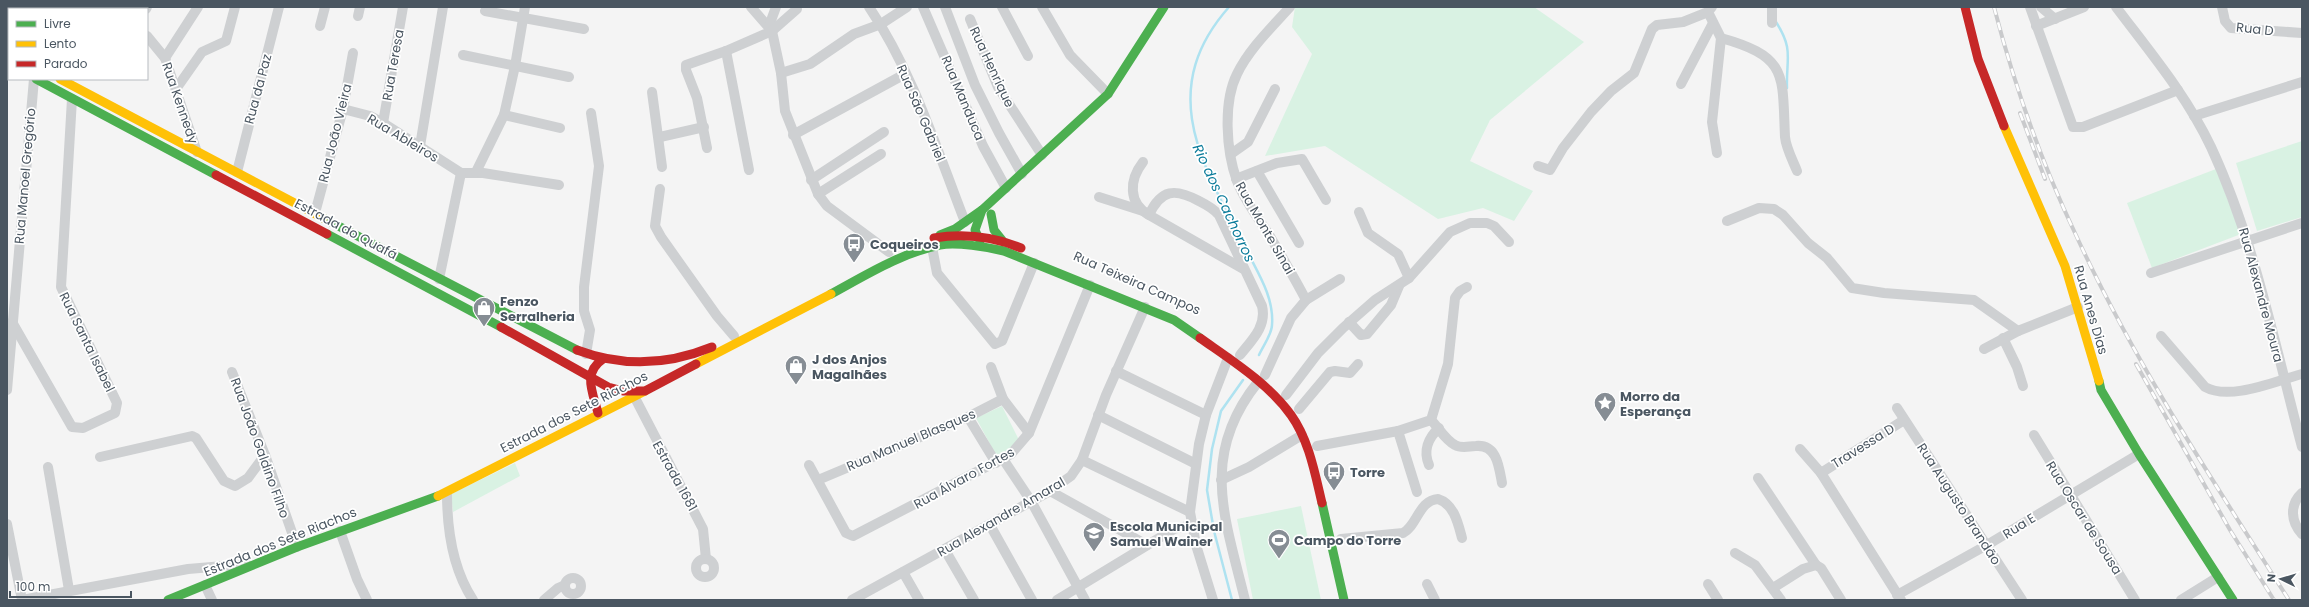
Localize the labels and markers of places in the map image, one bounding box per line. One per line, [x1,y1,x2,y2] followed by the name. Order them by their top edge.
[841,231,867,264] bus stop icon: Coqueiros
[870,235,939,254] place label: Coqueiros
[500,292,575,326] place label: Fenzo Serralheria
[471,295,497,328] shop icon: Fenzo Serralheria
[812,350,887,384] place label: J dos Anjos Magalhães
[783,353,809,386] shop icon: J dos Anjos Magalhães
[1620,387,1691,421] place label: Morro da Esperança
[1592,390,1618,423] place icon: Morro da Esperança
[1321,459,1347,492] bus stop icon: Torre
[1350,463,1385,482] place label: Torre
[1110,517,1222,551] place label: Escola Municipal Samuel Wainer
[1081,520,1107,553] school or university icon: Escola Municipal Samuel Wainer
[1266,527,1292,560] sports icon: Campo do Torre
[1294,531,1401,550] place label: Campo do Torre

